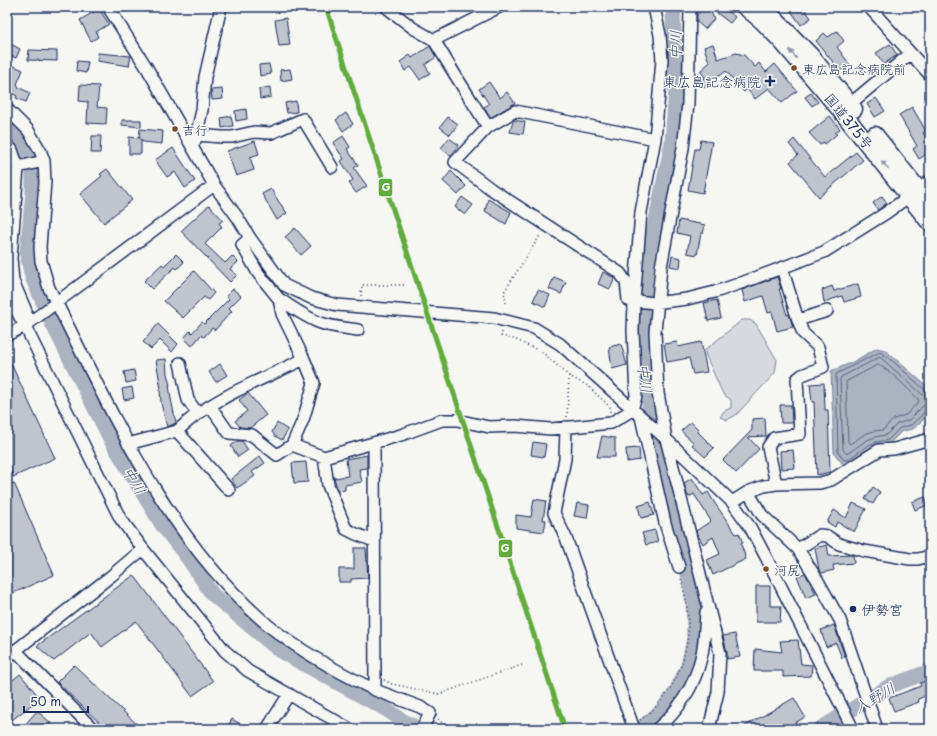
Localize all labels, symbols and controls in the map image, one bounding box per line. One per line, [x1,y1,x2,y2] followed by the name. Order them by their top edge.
[663,30,686,60] water label: 中川
[788,49,797,60] one-way arrow
[802,59,906,78] place label: 東広島記念病院前
[789,63,799,73] marker: 東広島記念病院前
[663,71,761,92] place label: 東広島記念病院
[764,75,776,87] marker: 東広島記念病院
[820,88,878,154] street label: 国道375号
[182,120,208,139] place label: 吉行
[170,124,180,134] marker: 吉行
[880,160,889,171] one-way arrow
[378,178,393,197] line badge: G
[381,178,391,195] text: G
[633,362,659,394] water label: 中川
[117,461,153,499] water label: 中川
[498,539,513,558] line badge: G
[500,539,510,556] text: G
[774,560,800,579] place label: 河尻
[761,564,771,574] marker: 河尻
[861,599,903,620] place label: 伊勢宮
[848,604,858,614] marker: 伊勢宮
[849,676,899,718] water label: 入野川
[24,688,88,714] scale bar
[30,692,61,710] text: 50 m

